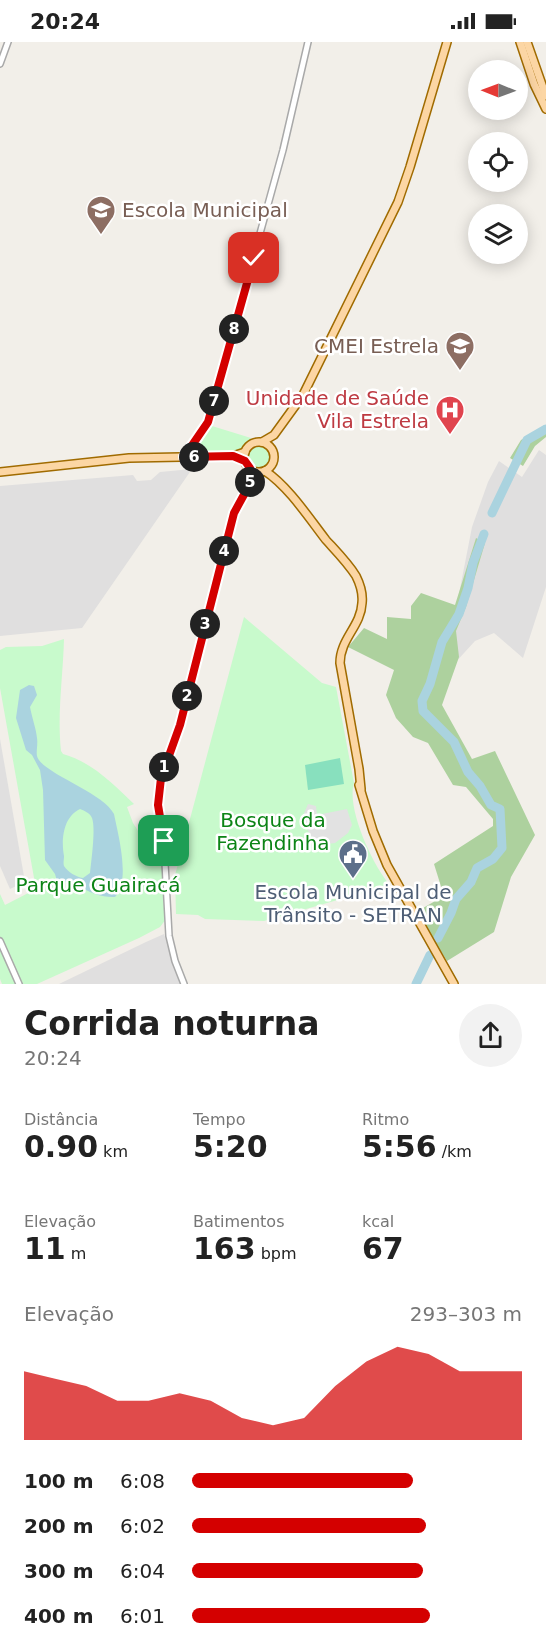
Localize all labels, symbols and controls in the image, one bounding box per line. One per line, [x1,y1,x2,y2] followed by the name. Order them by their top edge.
[30,9,100,34] text: 20:24
[468,60,528,120] north arrow
[468,60,528,264] map controls
[468,132,528,192] button: locate
[85,194,117,236] school or university icon: Escola Municipal
[122,198,288,222] place label: Escola Municipal
[468,204,528,264] button: layers
[228,232,279,283] pin
[237,241,270,274] icon: check
[219,314,249,344] pin: 8
[228,319,240,338] text: 8
[444,330,476,372] school or university icon: CMEI Estrela
[314,334,439,358] place label: CMEI Estrela
[199,386,229,416] pin: 7
[246,386,429,433] place label: Unidade de Saúde Vila Estrela
[208,391,220,410] text: 7
[434,394,466,436] hospital icon: Unidade de Saúde Vila Estrela
[179,442,209,472] pin: 6
[188,447,200,466] text: 6
[235,467,265,497] pin: 5
[244,472,256,491] text: 5
[209,536,239,566] pin: 4
[218,541,230,560] text: 4
[190,609,220,639] pin: 3
[199,614,211,633] text: 3
[172,681,202,711] pin: 2
[181,686,193,705] text: 2
[149,752,179,782] pin: 1
[158,757,170,776] text: 1
[216,808,330,855] park label: Bosque da Fazendinha
[138,815,189,866] pin
[147,824,180,857] icon: arrive
[337,838,369,880] public building icon: Escola Municipal de Trânsito - SETRAN
[15,873,181,897] park label: Parque Guairacá
[254,880,452,927] place label: Escola Municipal de Trânsito - SETRAN
[24,1004,320,1043] text: Corrida noturna
[459,1004,522,1067] button: share
[24,1046,82,1070] text: 20:24
[24,1110,98,1129] text: Distância
[193,1110,245,1129] text: Tempo
[362,1110,409,1129] text: Ritmo
[24,1129,98,1164] text: 0.90
[193,1129,268,1164] text: 5:20
[362,1129,437,1164] text: 5:56
[98,1142,128,1161] text: km
[437,1142,472,1161] text: /km
[24,1212,96,1231] text: Elevação
[193,1212,284,1231] text: Batimentos
[362,1212,394,1231] text: kcal
[24,1231,66,1266] text: 11
[193,1231,256,1266] text: 163
[362,1231,404,1266] text: 67
[66,1244,86,1263] text: m
[256,1244,297,1263] text: bpm
[24,1302,114,1326] text: Elevação
[410,1302,522,1326] text: 293–303 m
[24,1469,94,1493] text: 100 m
[120,1469,165,1493] text: 6:08
[24,1514,94,1538] text: 200 m
[120,1514,165,1538] text: 6:02
[24,1559,94,1583] text: 300 m
[120,1559,165,1583] text: 6:04
[24,1604,94,1628] text: 400 m
[120,1604,165,1628] text: 6:01

